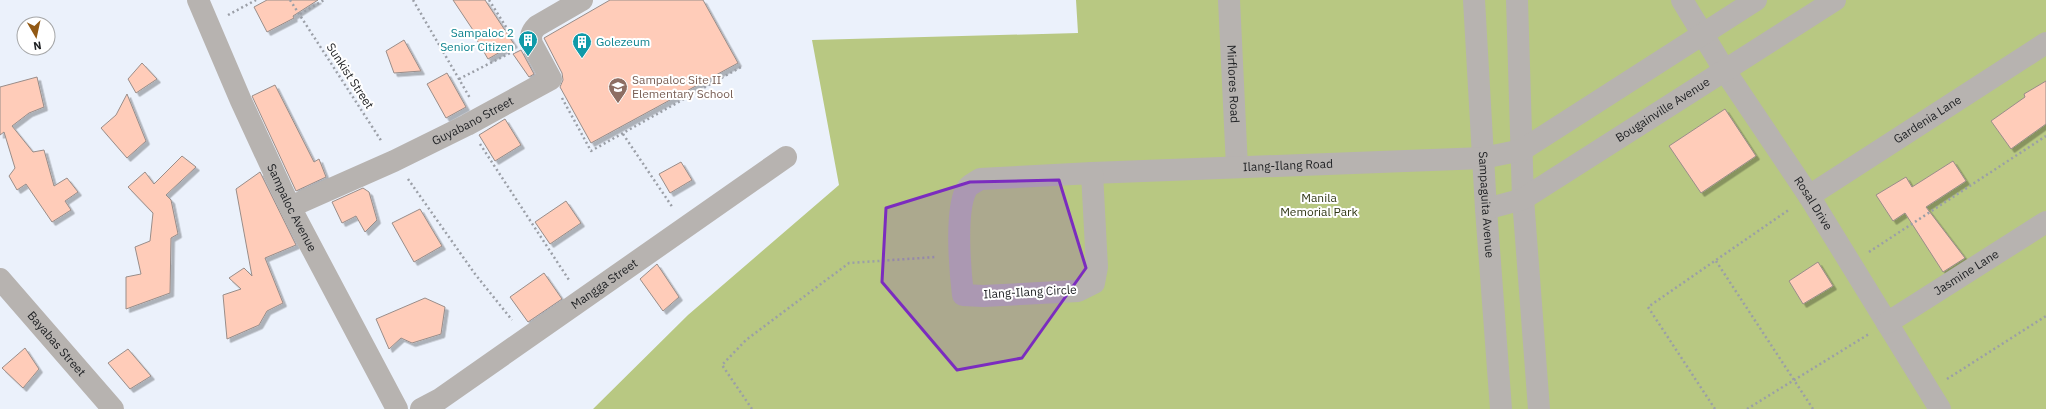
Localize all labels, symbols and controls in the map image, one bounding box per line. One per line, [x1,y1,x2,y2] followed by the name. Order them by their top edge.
[16,16,56,56] north arrow
[440,25,514,54] place label: Sampaloc 2 Senior Citizen
[517,29,539,57] building icon: Sampaloc 2 Senior Citizen
[571,31,593,59] building icon: Golezeum
[596,34,650,49] place label: Golezeum
[33,38,43,53] text: N
[324,40,377,112] street label: Sunkist Street
[1224,44,1243,123] street label: Mirflores Road
[632,72,733,101] place label: Sampaloc Site II Elementary School
[1612,74,1713,145] street label: Bougainville Avenue
[607,76,629,104] school or university icon: Sampaloc Site II Elementary School
[1891,92,1964,146] street label: Gardenia Lane
[429,93,516,148] street label: Guyabano Street
[1476,151,1498,259] street label: Sampaguita Avenue
[1242,156,1333,174] street label: Ilang-Ilang Road
[264,161,320,254] street label: Sampaloc Avenue
[1791,173,1836,233] street label: Rosal Drive
[1280,190,1359,219] park label: Manila Memorial Park
[1931,246,2002,298] street label: Jasmine Lane
[568,255,640,312] street label: Mangga Street
[983,282,1077,301] street label: Ilang-Ilang Circle
[24,308,89,379] street label: Bayabas Street

